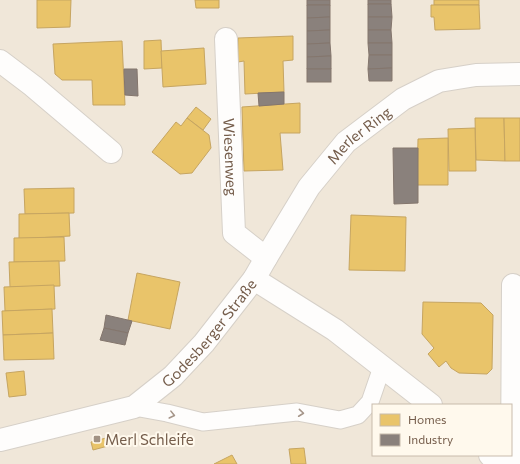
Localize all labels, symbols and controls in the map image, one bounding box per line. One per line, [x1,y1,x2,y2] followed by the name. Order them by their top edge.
[323,102,395,167] street label: Merler Ring
[220,118,241,196] street label: Wiesenweg
[158,275,260,391] street label: Godesberger Straße
[372,404,512,456] legend
[297,408,304,417] one-way arrow
[169,410,175,418] one-way arrow
[408,412,446,426] text: Homes
[105,430,194,448] place label: Merl Schleife
[408,432,453,446] text: Industry
[92,434,102,444] marker: Merl Schleife

